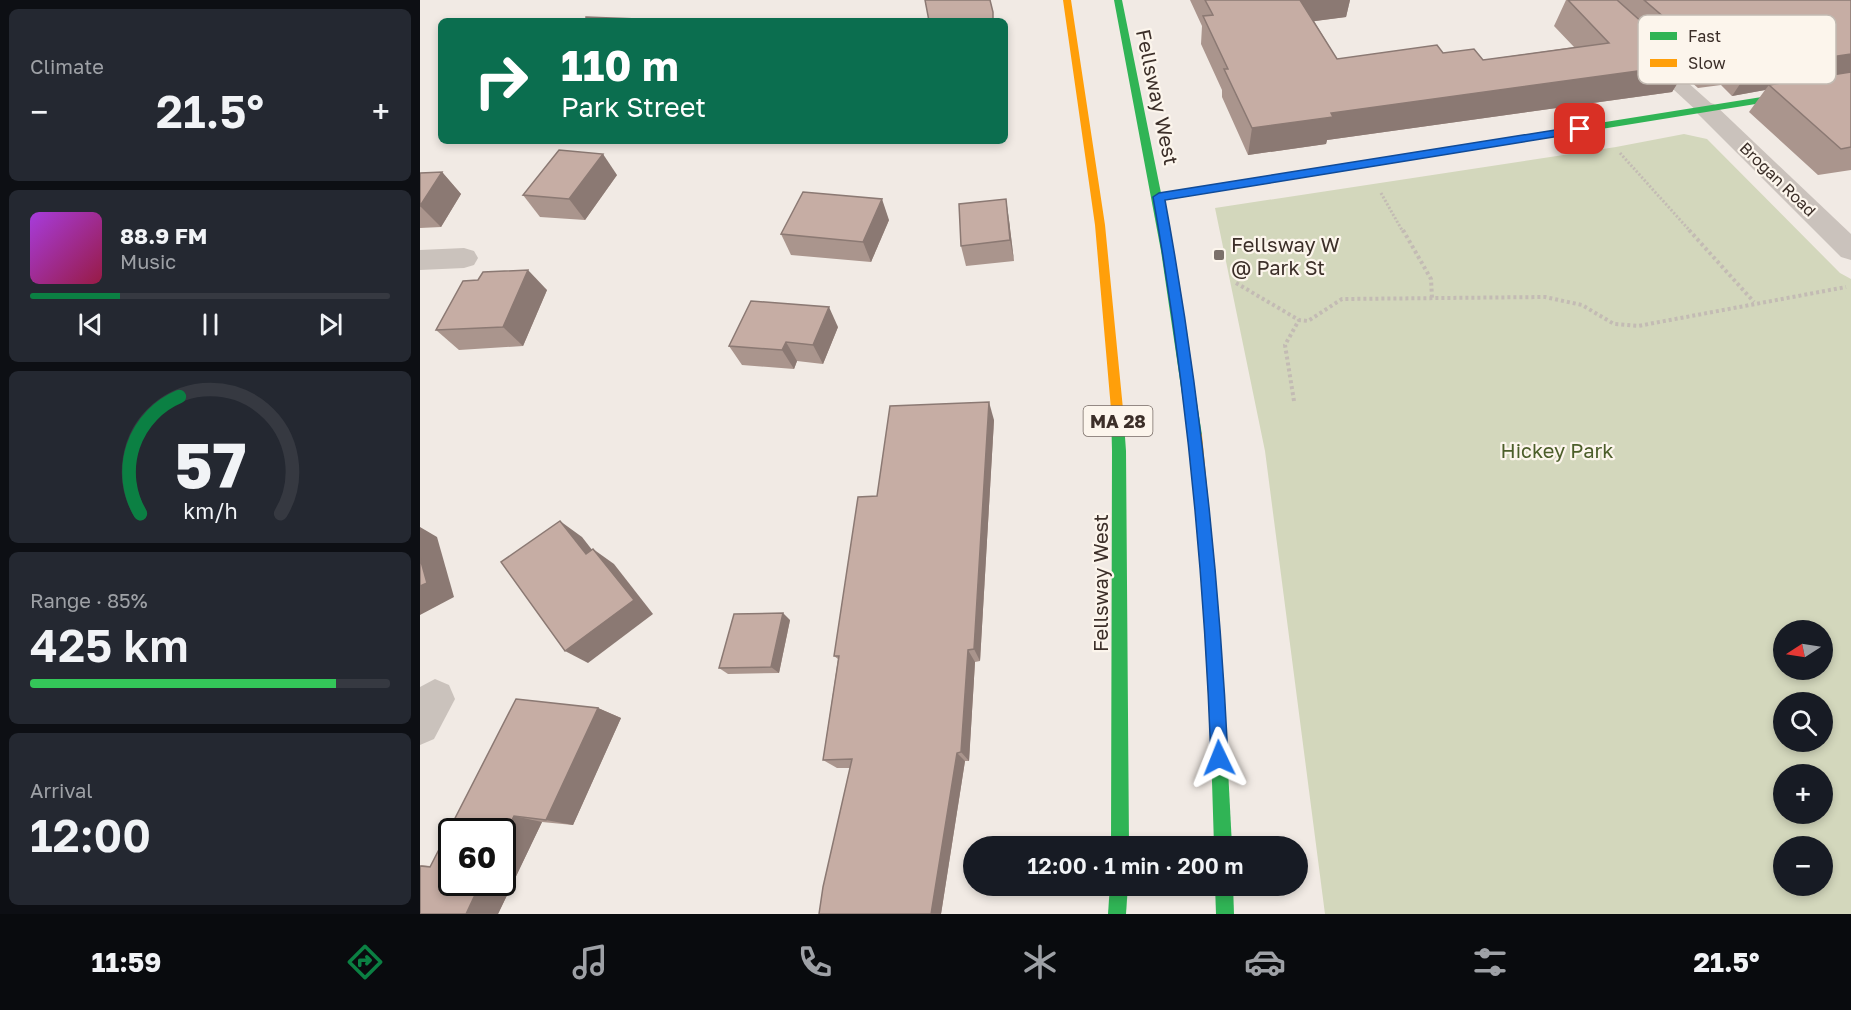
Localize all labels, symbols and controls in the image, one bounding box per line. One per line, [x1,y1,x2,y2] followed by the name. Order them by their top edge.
[1638,15,1836,84] legend
[1688,26,1721,46] text: Fast
[1132,27,1184,167] street label: Fellsway West
[561,40,679,90] text: 110 m
[462,42,540,120] icon: right
[1688,53,1726,73] text: Slow
[30,54,104,78] text: Climate
[156,84,264,138] text: 21.5°
[561,91,706,123] text: Park Street
[30,92,48,131] text: −
[372,92,390,131] text: +
[1554,103,1605,154] pin
[1563,112,1596,145] icon: arrive
[1736,138,1820,220] street label: Brogan Road
[120,222,207,249] text: 88.9 FM
[1231,232,1340,279] place label: Fellsway W @ Park St
[1212,248,1226,262] marker: Fellsway W @ Park St
[120,249,176,273] text: Music
[74,308,107,341] icon: previous
[194,308,227,341] icon: pause
[314,308,347,341] icon: next
[1084,406,1152,436] road number: MA 28
[174,427,246,502] text: 57
[1500,438,1614,462] park label: Hickey Park
[183,498,237,524] text: km/h
[1088,514,1112,652] street label: Fellsway West
[30,588,148,612] text: Range · 85%
[30,618,189,672] text: 425 km
[1773,620,1833,680] north arrow
[1773,620,1833,896] map controls
[1773,692,1833,752] button: search
[1187,726,1251,790] position arrow
[1773,764,1833,824] button: +
[30,778,93,802] text: Arrival
[30,808,151,862] text: 12:00
[438,818,516,896] speed limit sign: 60
[1773,836,1833,896] button: −
[1028,852,1244,879] text: 12:00 · 1 min · 200 m
[344,941,386,983] icon: directions
[569,941,611,983] icon: music
[794,941,836,983] icon: phone
[1019,941,1061,983] icon: climate
[1244,941,1286,983] icon: car
[1469,941,1511,983] icon: filters
[91,946,162,978] text: 11:59
[1694,946,1760,978] text: 21.5°

